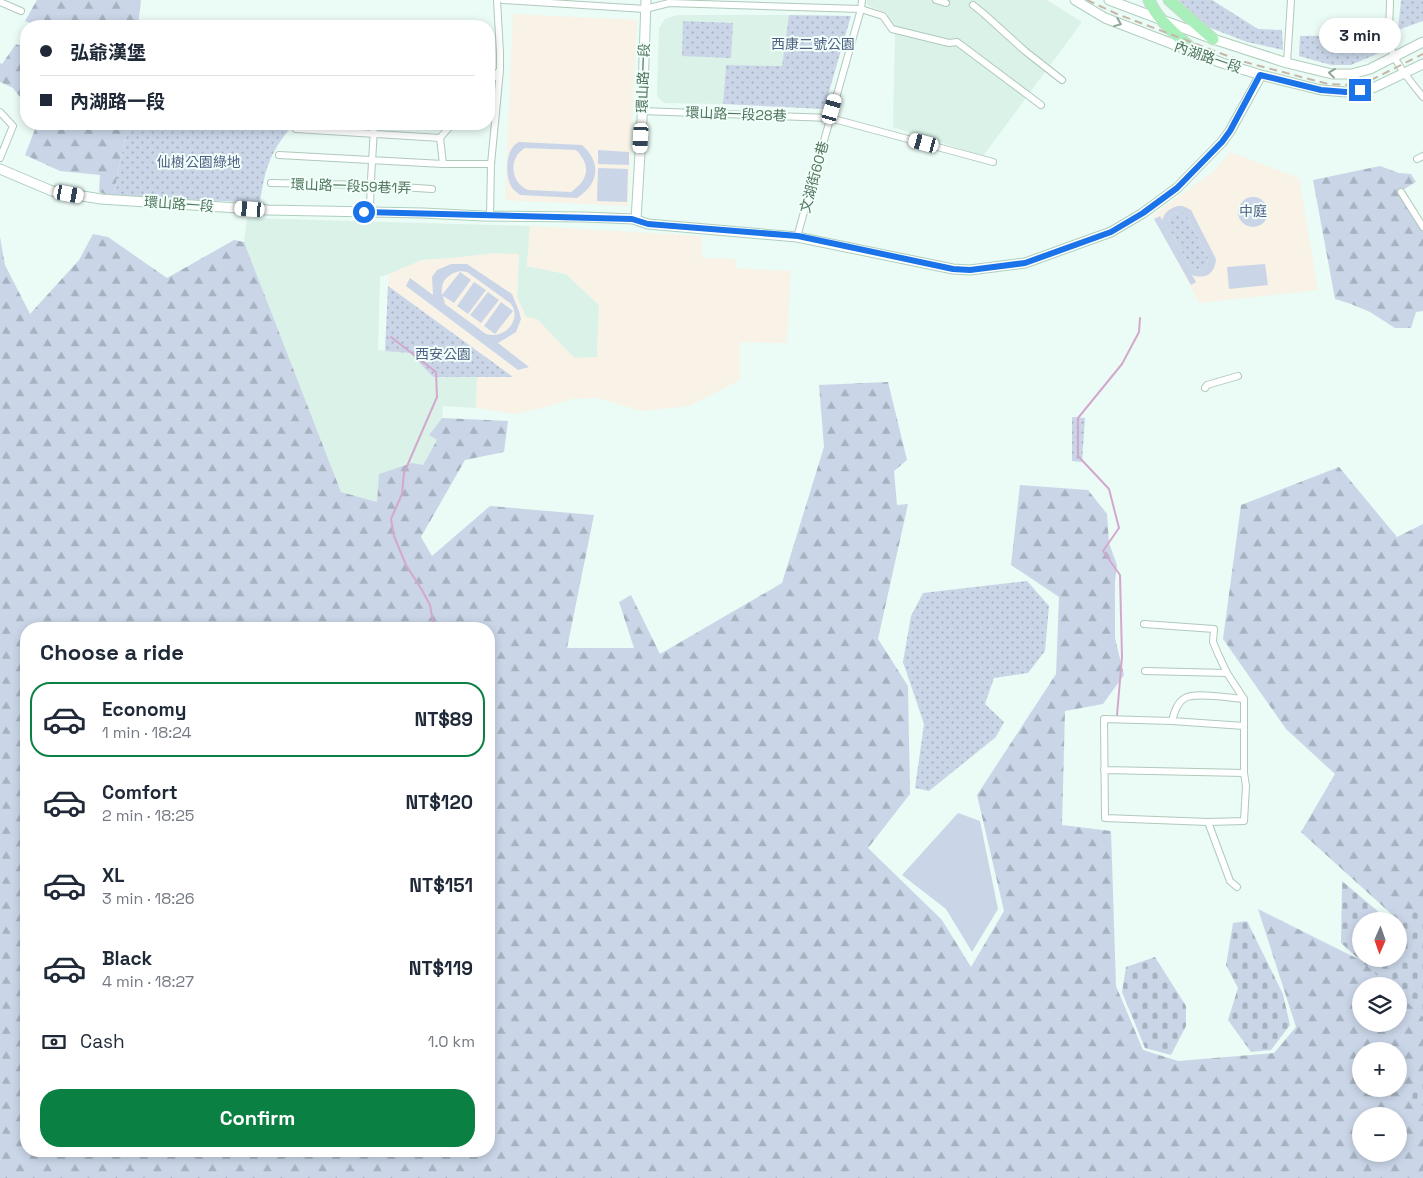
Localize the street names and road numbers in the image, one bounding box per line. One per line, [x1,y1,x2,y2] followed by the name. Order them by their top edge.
[1172,37,1244,77] street label: 內湖路一段
[633,43,653,113] street label: 環山路一段
[685,103,787,125] street label: 環山路一段28巷
[796,139,832,215] street label: 文湖街60巷
[290,175,412,197] street label: 環山路一段59巷1弄
[143,193,215,215] street label: 環山路一段

